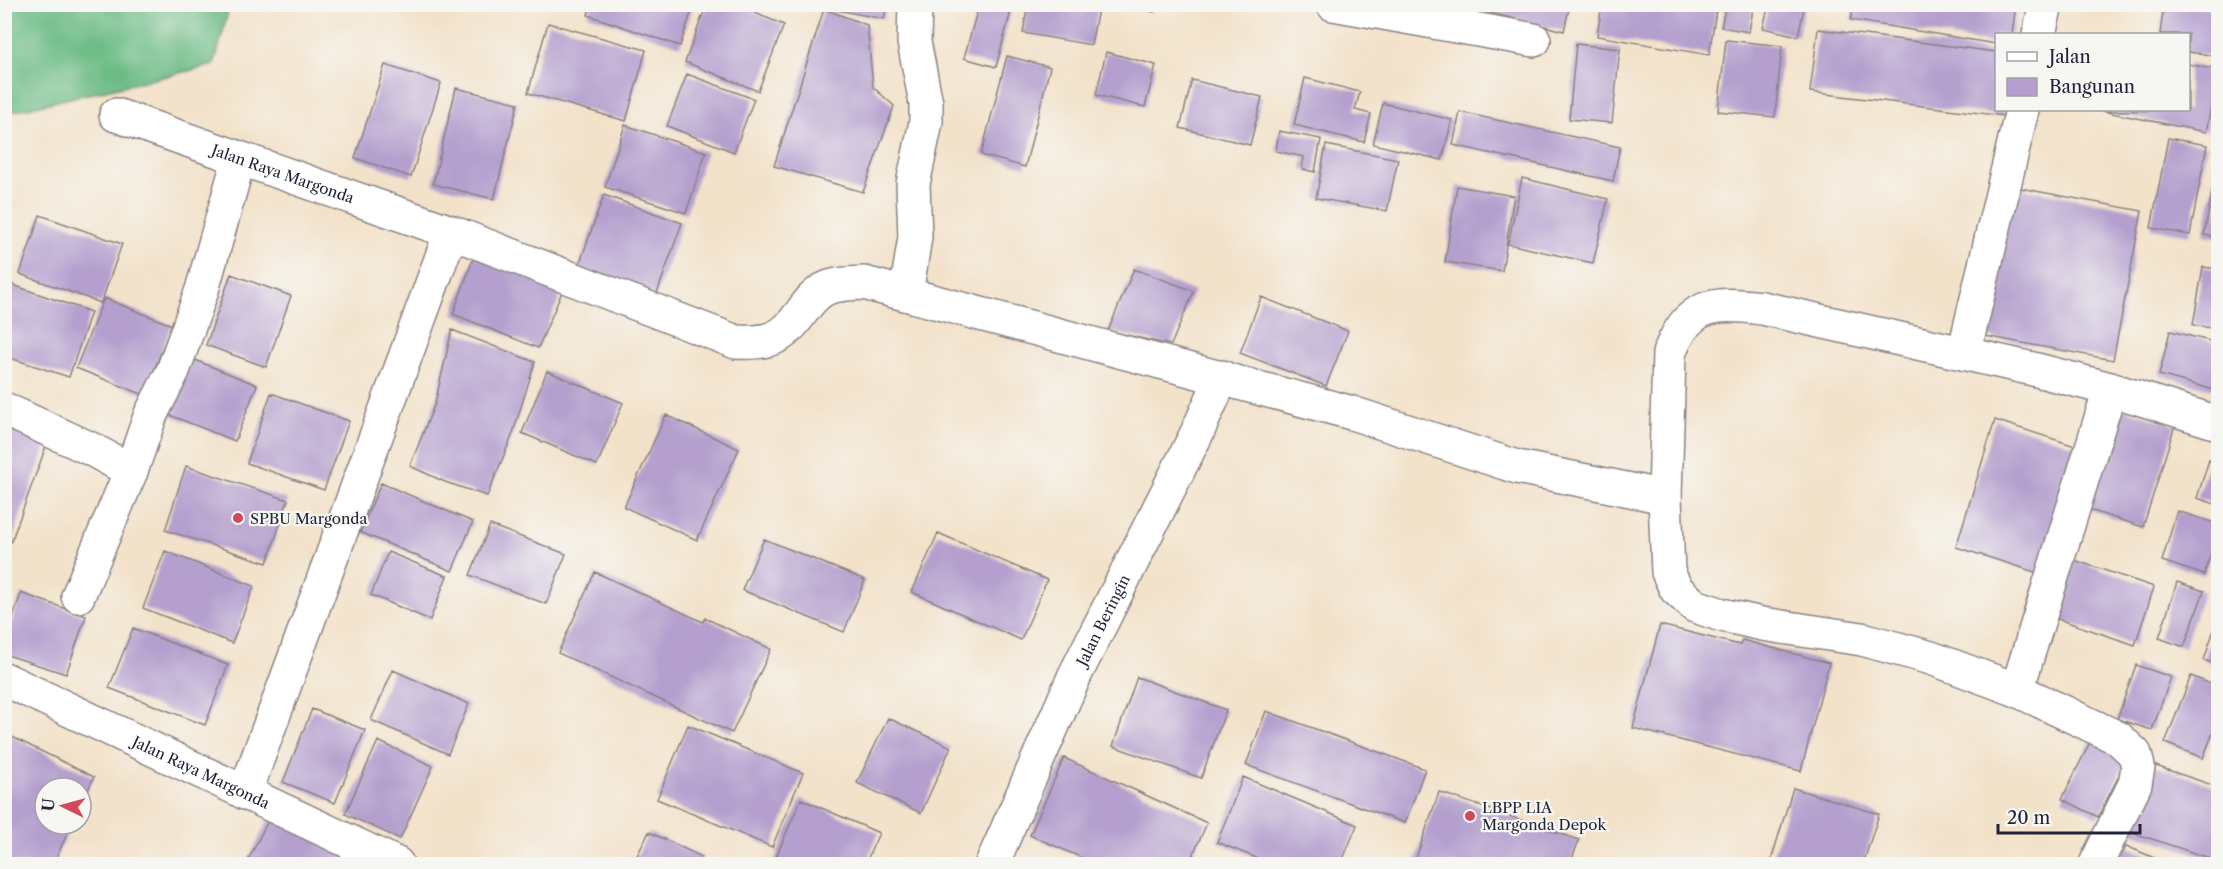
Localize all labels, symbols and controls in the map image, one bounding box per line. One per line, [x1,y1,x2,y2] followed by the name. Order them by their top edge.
[1995,33,2190,111] legend
[2046,46,2091,68] text: Jalan
[2049,76,2135,98] text: Bangunan
[207,139,357,207] street label: Jalan Raya Margonda
[250,509,368,528] place label: SPBU Margonda
[231,511,245,525] marker: SPBU Margonda
[1071,571,1134,671] street label: Jalan Beringin
[128,731,273,812] street label: Jalan Raya Margonda
[33,776,93,836] north arrow
[38,797,59,812] text: U
[1998,797,2140,835] scale bar
[1482,798,1607,834] place label: LBPP LIA Margonda Depok
[2007,807,2051,829] text: 20 m
[1463,809,1477,823] marker: LBPP LIA Margonda Depok

